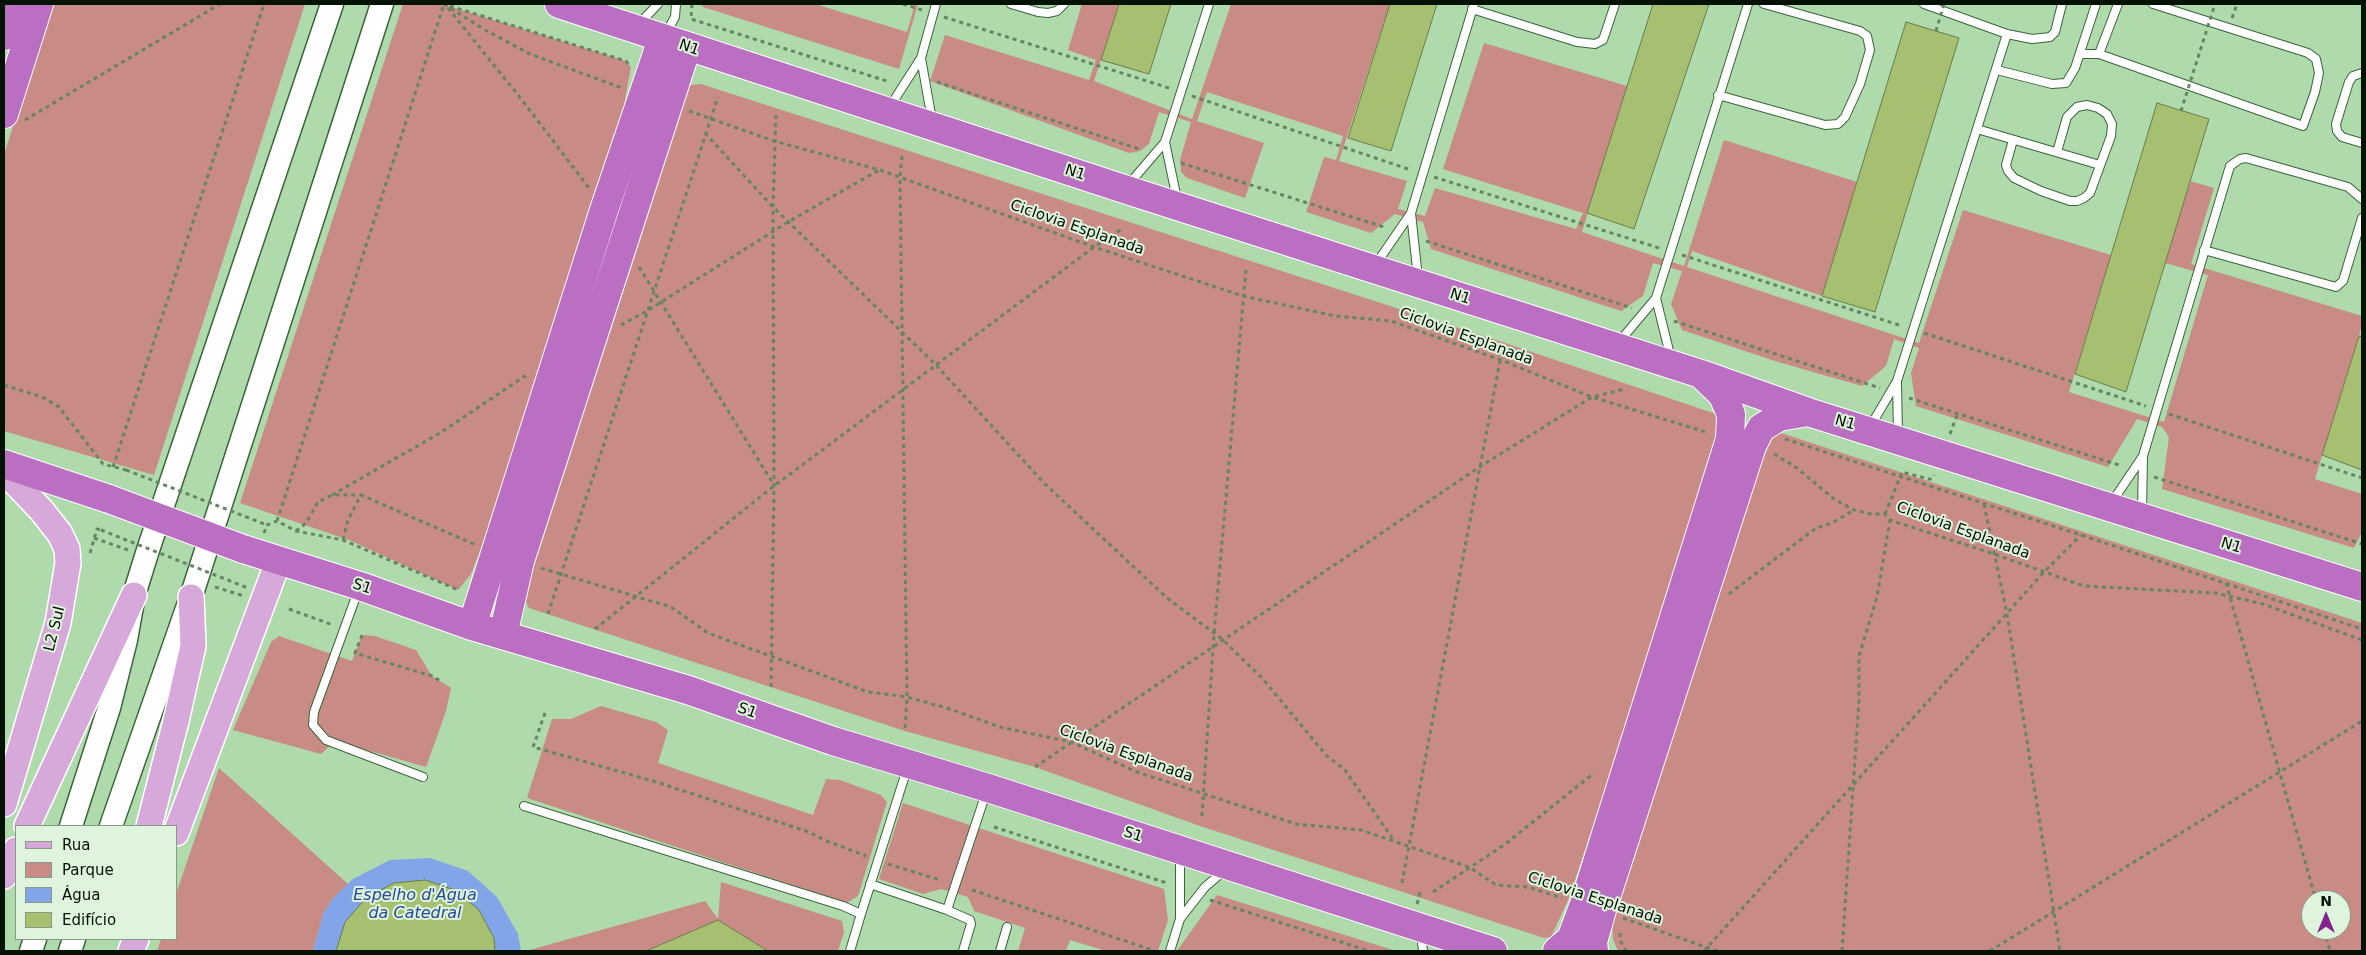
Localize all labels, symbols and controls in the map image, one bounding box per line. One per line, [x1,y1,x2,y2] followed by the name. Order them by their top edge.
[676,36,702,60] street label: N1
[1062,161,1088,185] street label: N1
[1007,197,1147,259] street label: Ciclovia Esplanada
[1447,285,1473,309] street label: N1
[1397,304,1535,370] street label: Ciclovia Esplanada
[1833,411,1857,435] street label: N1
[1894,498,2032,564] street label: Ciclovia Esplanada
[2218,534,2244,558] street label: N1
[350,575,374,599] street label: S1
[41,605,69,653] street label: L2 Sul
[735,699,759,723] street label: S1
[1057,721,1195,787] street label: Ciclovia Esplanada
[1121,823,1145,847] street label: S1
[15,825,178,940] legend
[62,836,90,854] text: Rua
[62,861,114,879] text: Parque
[1525,869,1665,929] street label: Ciclovia Esplanada
[62,886,100,904] text: Água
[353,886,477,924] water label: Espelho d'Água da Catedral
[2301,890,2351,940] north arrow
[2320,893,2332,909] text: N
[62,911,116,929] text: Edifício

